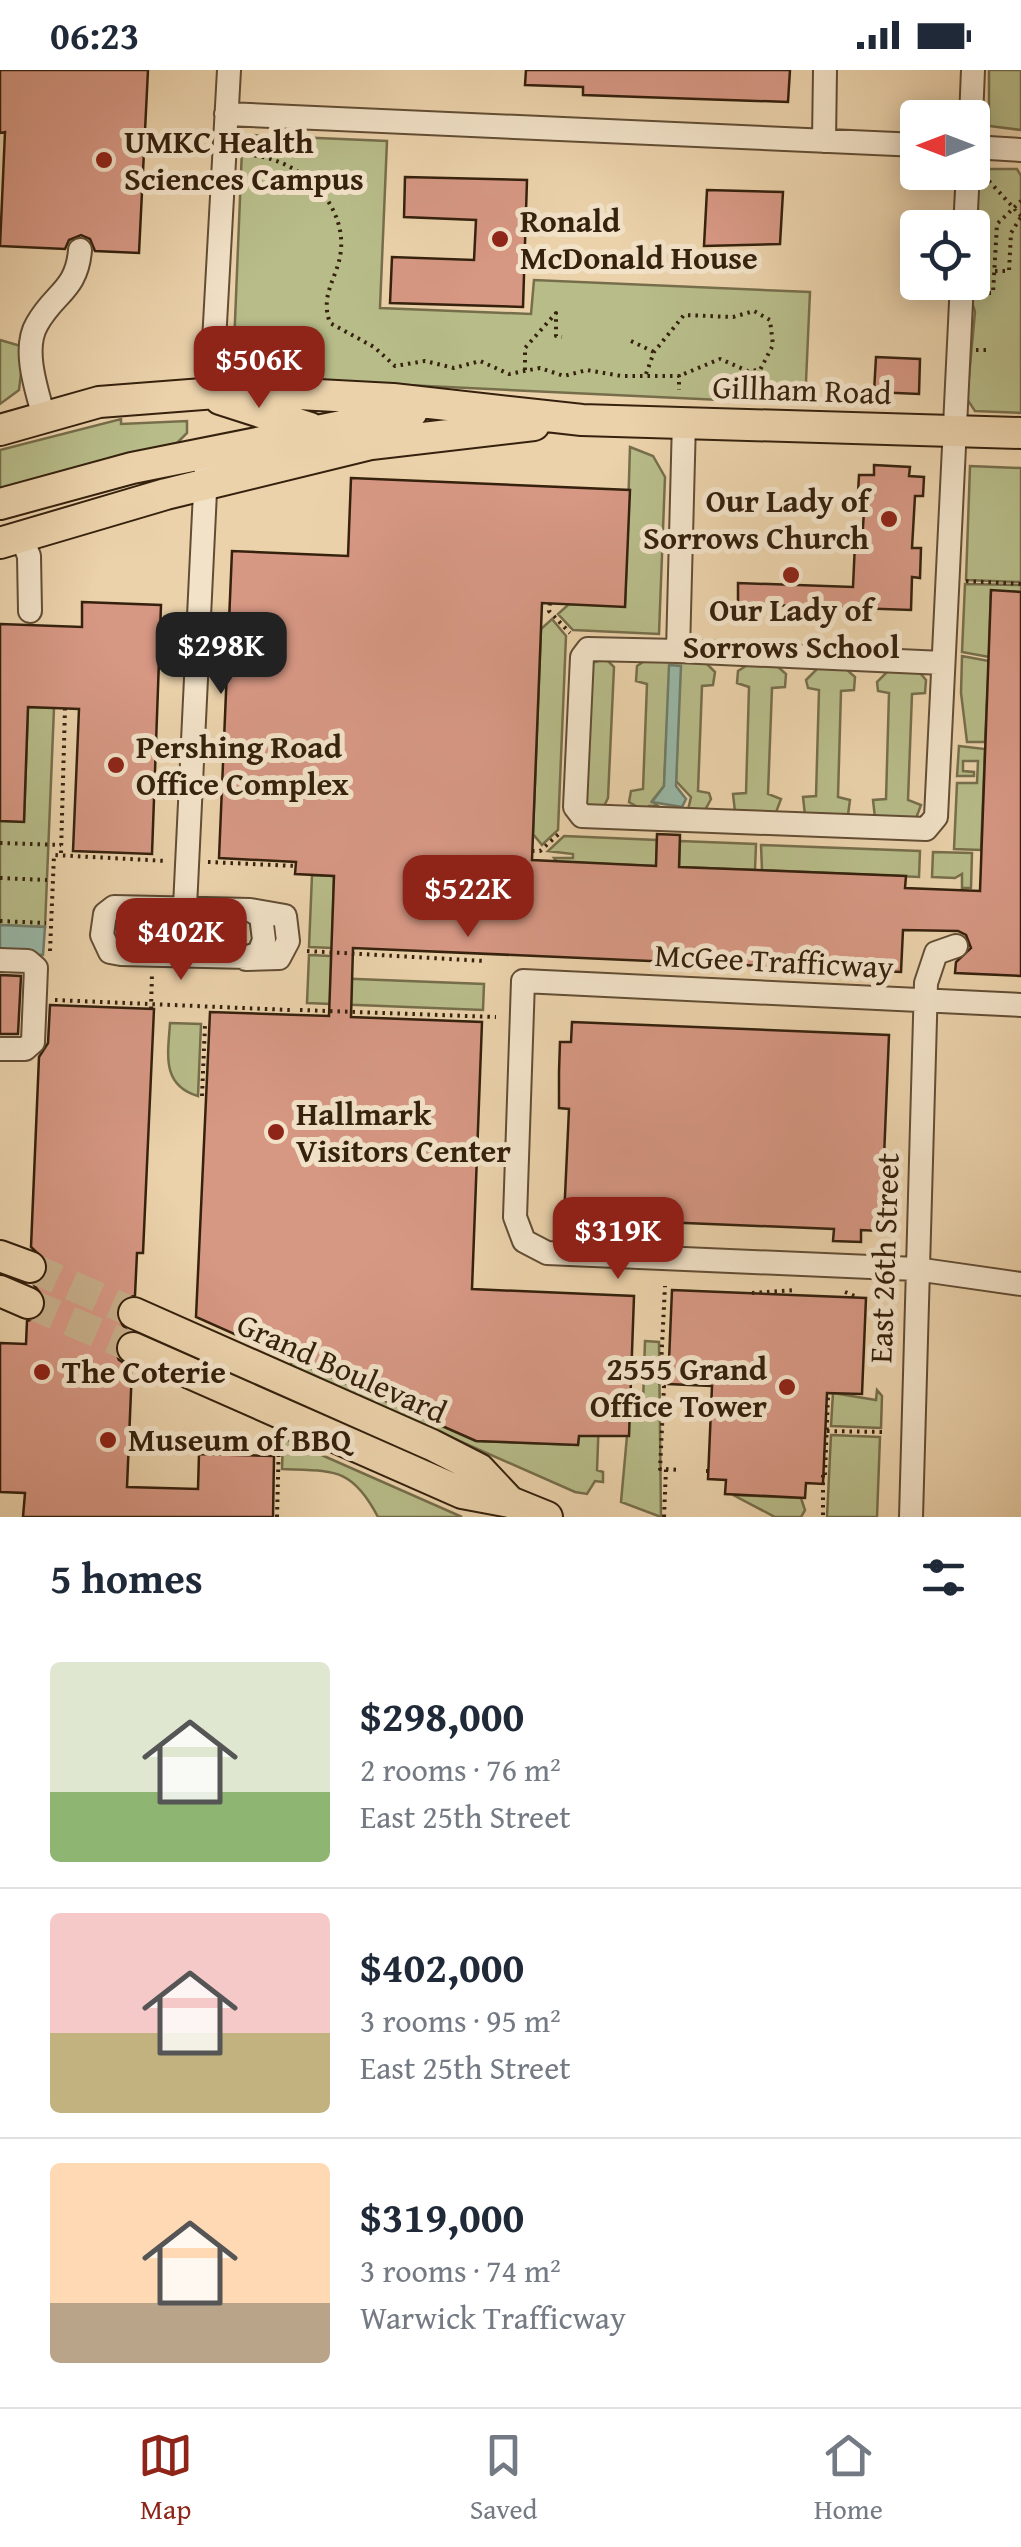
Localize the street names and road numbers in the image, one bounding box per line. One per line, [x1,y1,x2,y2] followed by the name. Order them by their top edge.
[712,363,892,416] street label: Gillham Road
[653,931,895,990] street label: McGee Trafficway
[856,1152,911,1364] street label: East 26th Street
[230,1300,455,1435] street label: Grand Boulevard

